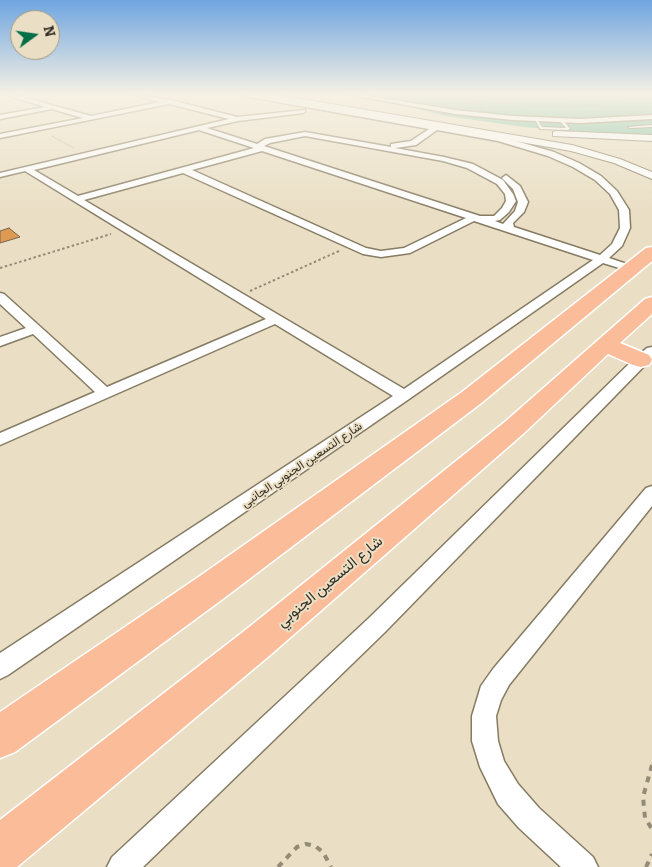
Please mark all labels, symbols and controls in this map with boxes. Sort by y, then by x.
north arrow [10,10,60,60]
text: N [40,24,59,39]
street label: شارع التسعين الجنوبي الجانبى [239,419,365,511]
street label: شارع التسعين الجنوبي [273,532,387,632]

